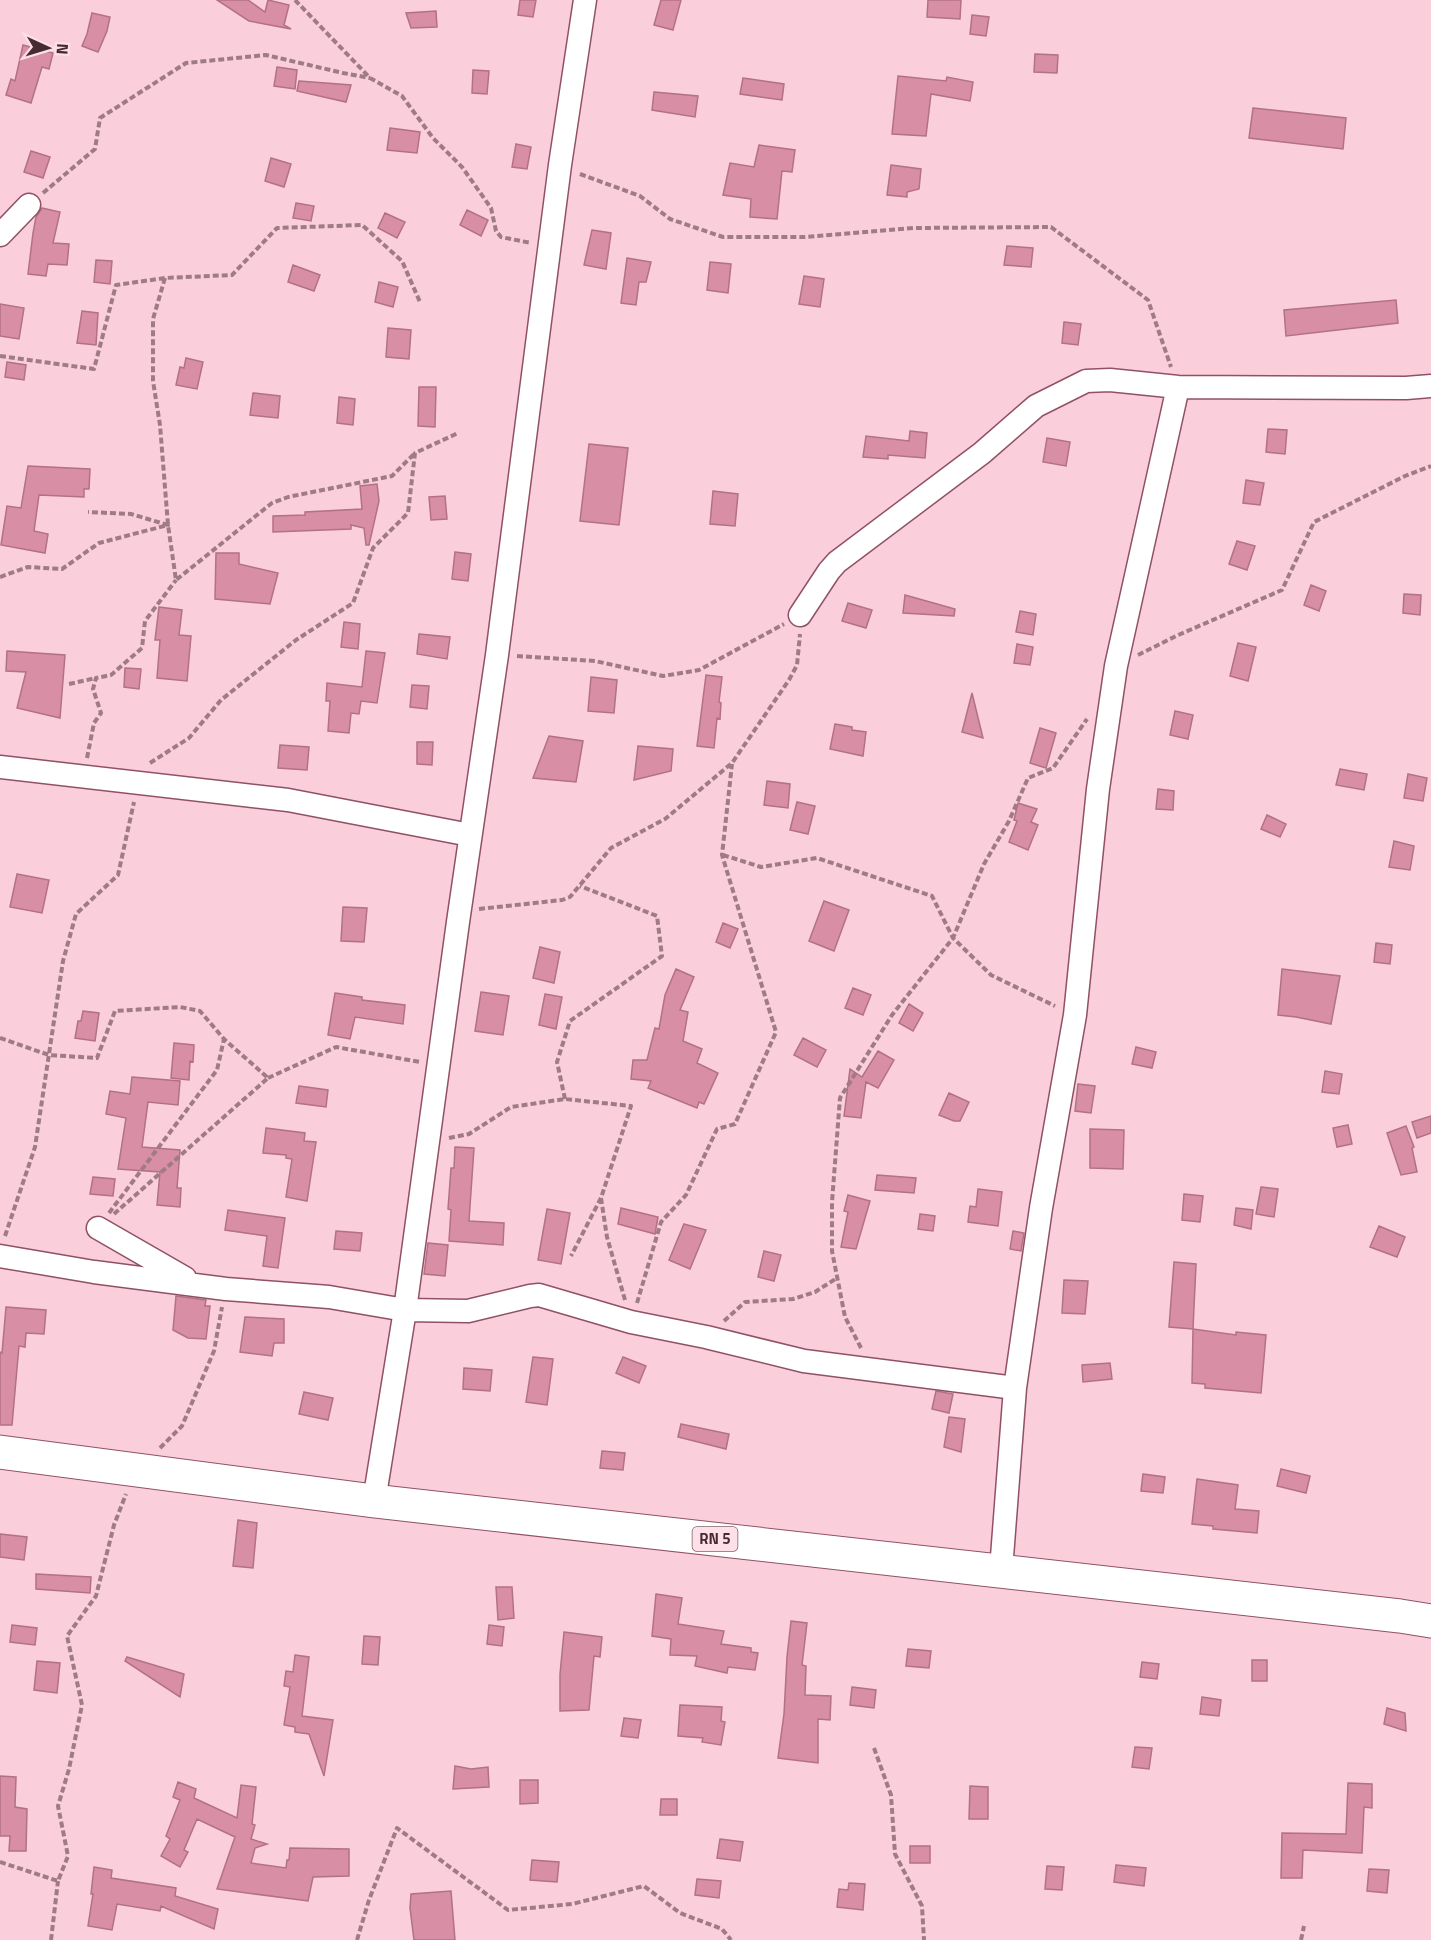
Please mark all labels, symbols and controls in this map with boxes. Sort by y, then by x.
north arrow [18,18,78,78]
text: N [51,43,75,55]
road number: RN 5 [692,1527,738,1551]

